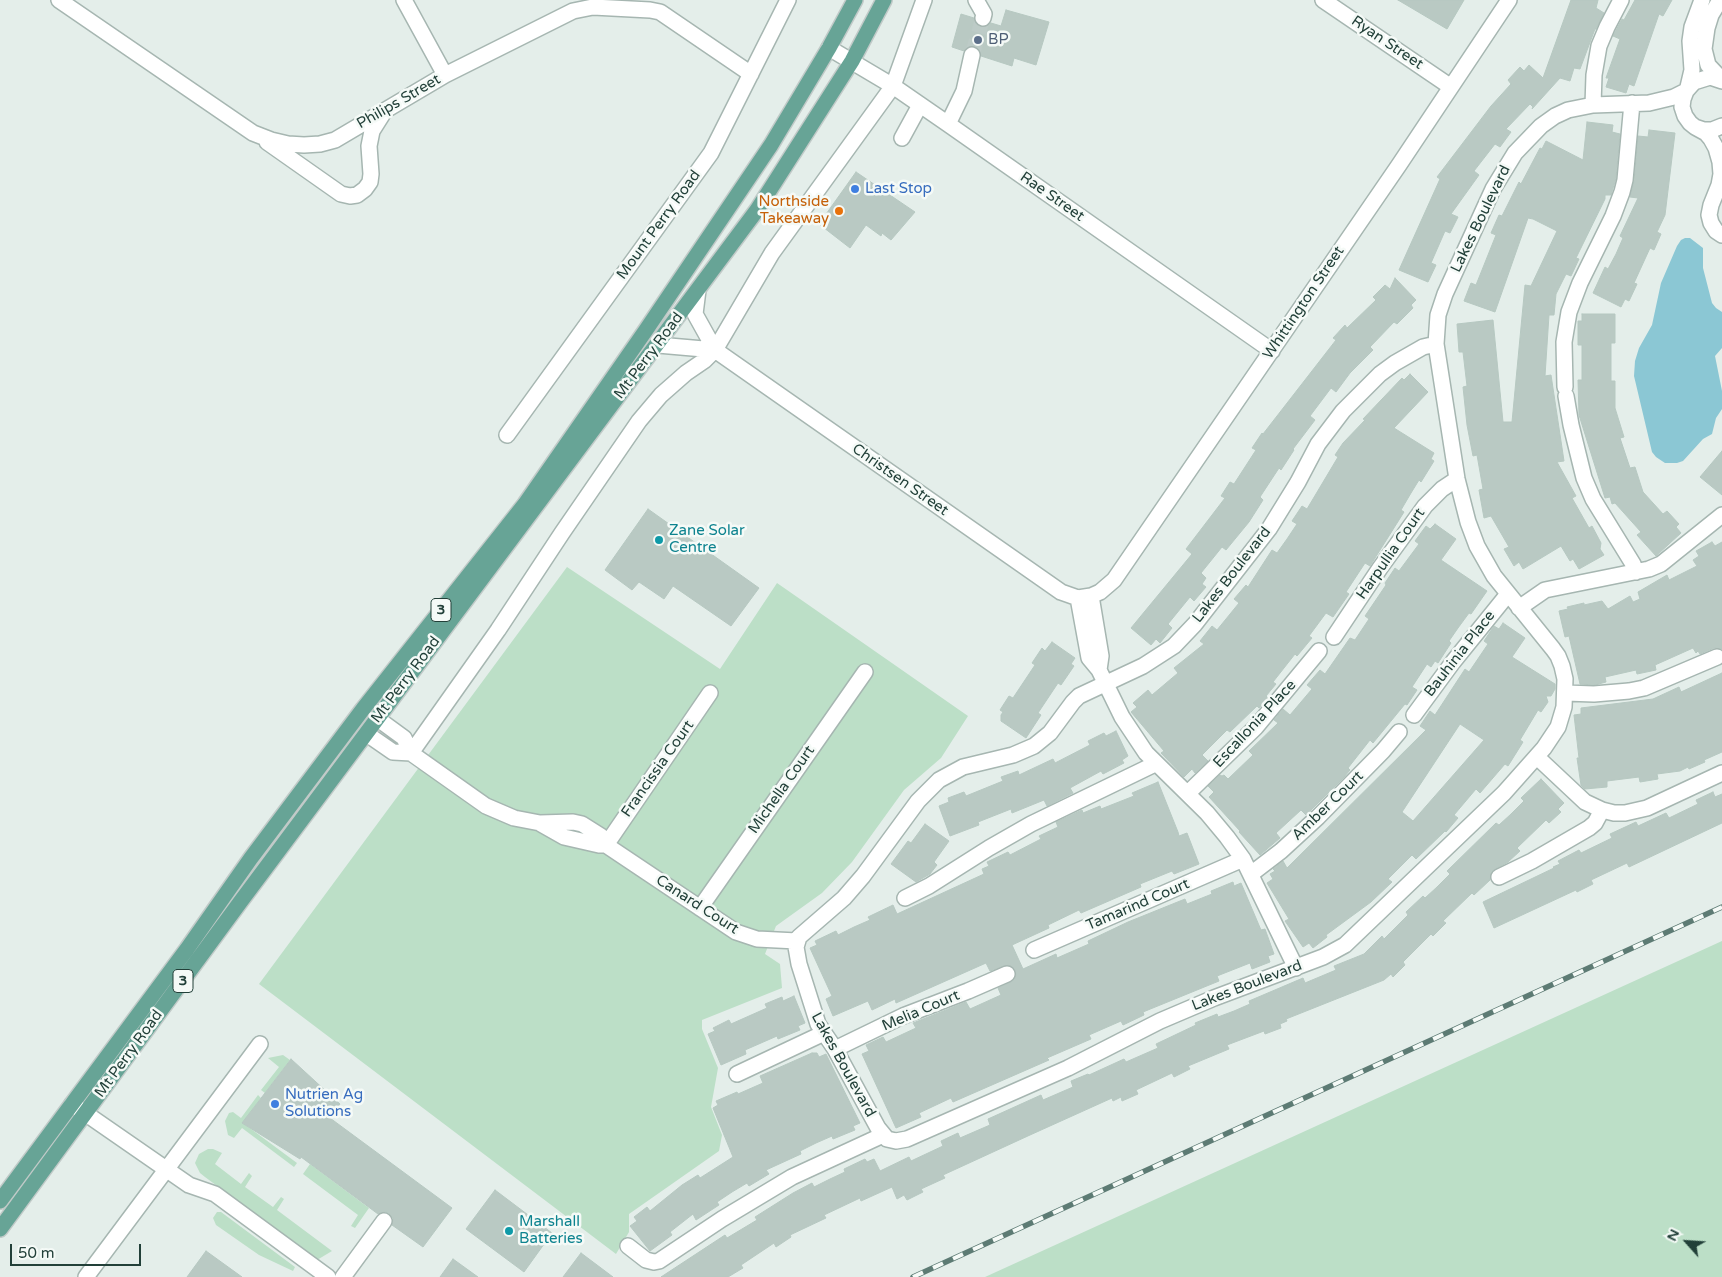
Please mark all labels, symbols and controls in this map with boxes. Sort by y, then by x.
street label: Ryan Street [1348,12,1426,74]
place label: BP [988,31,1008,49]
marker: BP [972,34,984,46]
street label: Philips Street [354,71,444,133]
street label: Lakes Boulevard [1447,163,1515,275]
street label: Mount Perry Road [613,167,705,283]
street label: Rae Street [1016,168,1088,226]
place label: Last Stop [865,180,932,198]
marker: Last Stop [849,183,861,195]
place label: Northside Takeaway [759,193,829,228]
marker: Northside Takeaway [833,205,845,217]
street label: Whittington Street [1259,243,1349,363]
street label: Mt Perry Road [611,309,687,403]
street label: Christsen Street [848,440,952,520]
street label: Harpullia Court [1353,505,1429,603]
place label: Zane Solar Centre [669,522,745,557]
street label: Lakes Boulevard [1189,523,1275,627]
marker: Zane Solar Centre [653,534,665,546]
road number: 3 [431,598,451,622]
street label: Bauhinia Place [1421,607,1499,701]
street label: Mt Perry Road [368,633,444,727]
street label: Escallonia Place [1210,676,1300,772]
street label: Francissia Court [618,717,698,821]
street label: Michella Court [745,742,819,838]
street label: Amber Court [1289,767,1367,845]
street label: Canard Court [652,872,742,938]
street label: Tamarind Court [1084,875,1192,935]
street label: Lakes Boulevard [1189,957,1305,1015]
road number: 3 [173,969,193,992]
street label: Melia Court [880,987,962,1035]
street label: Mt Perry Road [91,1007,167,1101]
street label: Lakes Boulevard [807,1010,879,1120]
place label: Nutrien Ag Solutions [285,1086,363,1121]
marker: Nutrien Ag Solutions [269,1098,281,1110]
place label: Marshall Batteries [519,1213,583,1248]
north arrow [1662,1217,1712,1267]
marker: Marshall Batteries [503,1225,515,1237]
text: N [1663,1226,1683,1244]
scale bar [12,1234,144,1266]
text: 50 m [18,1244,55,1262]

